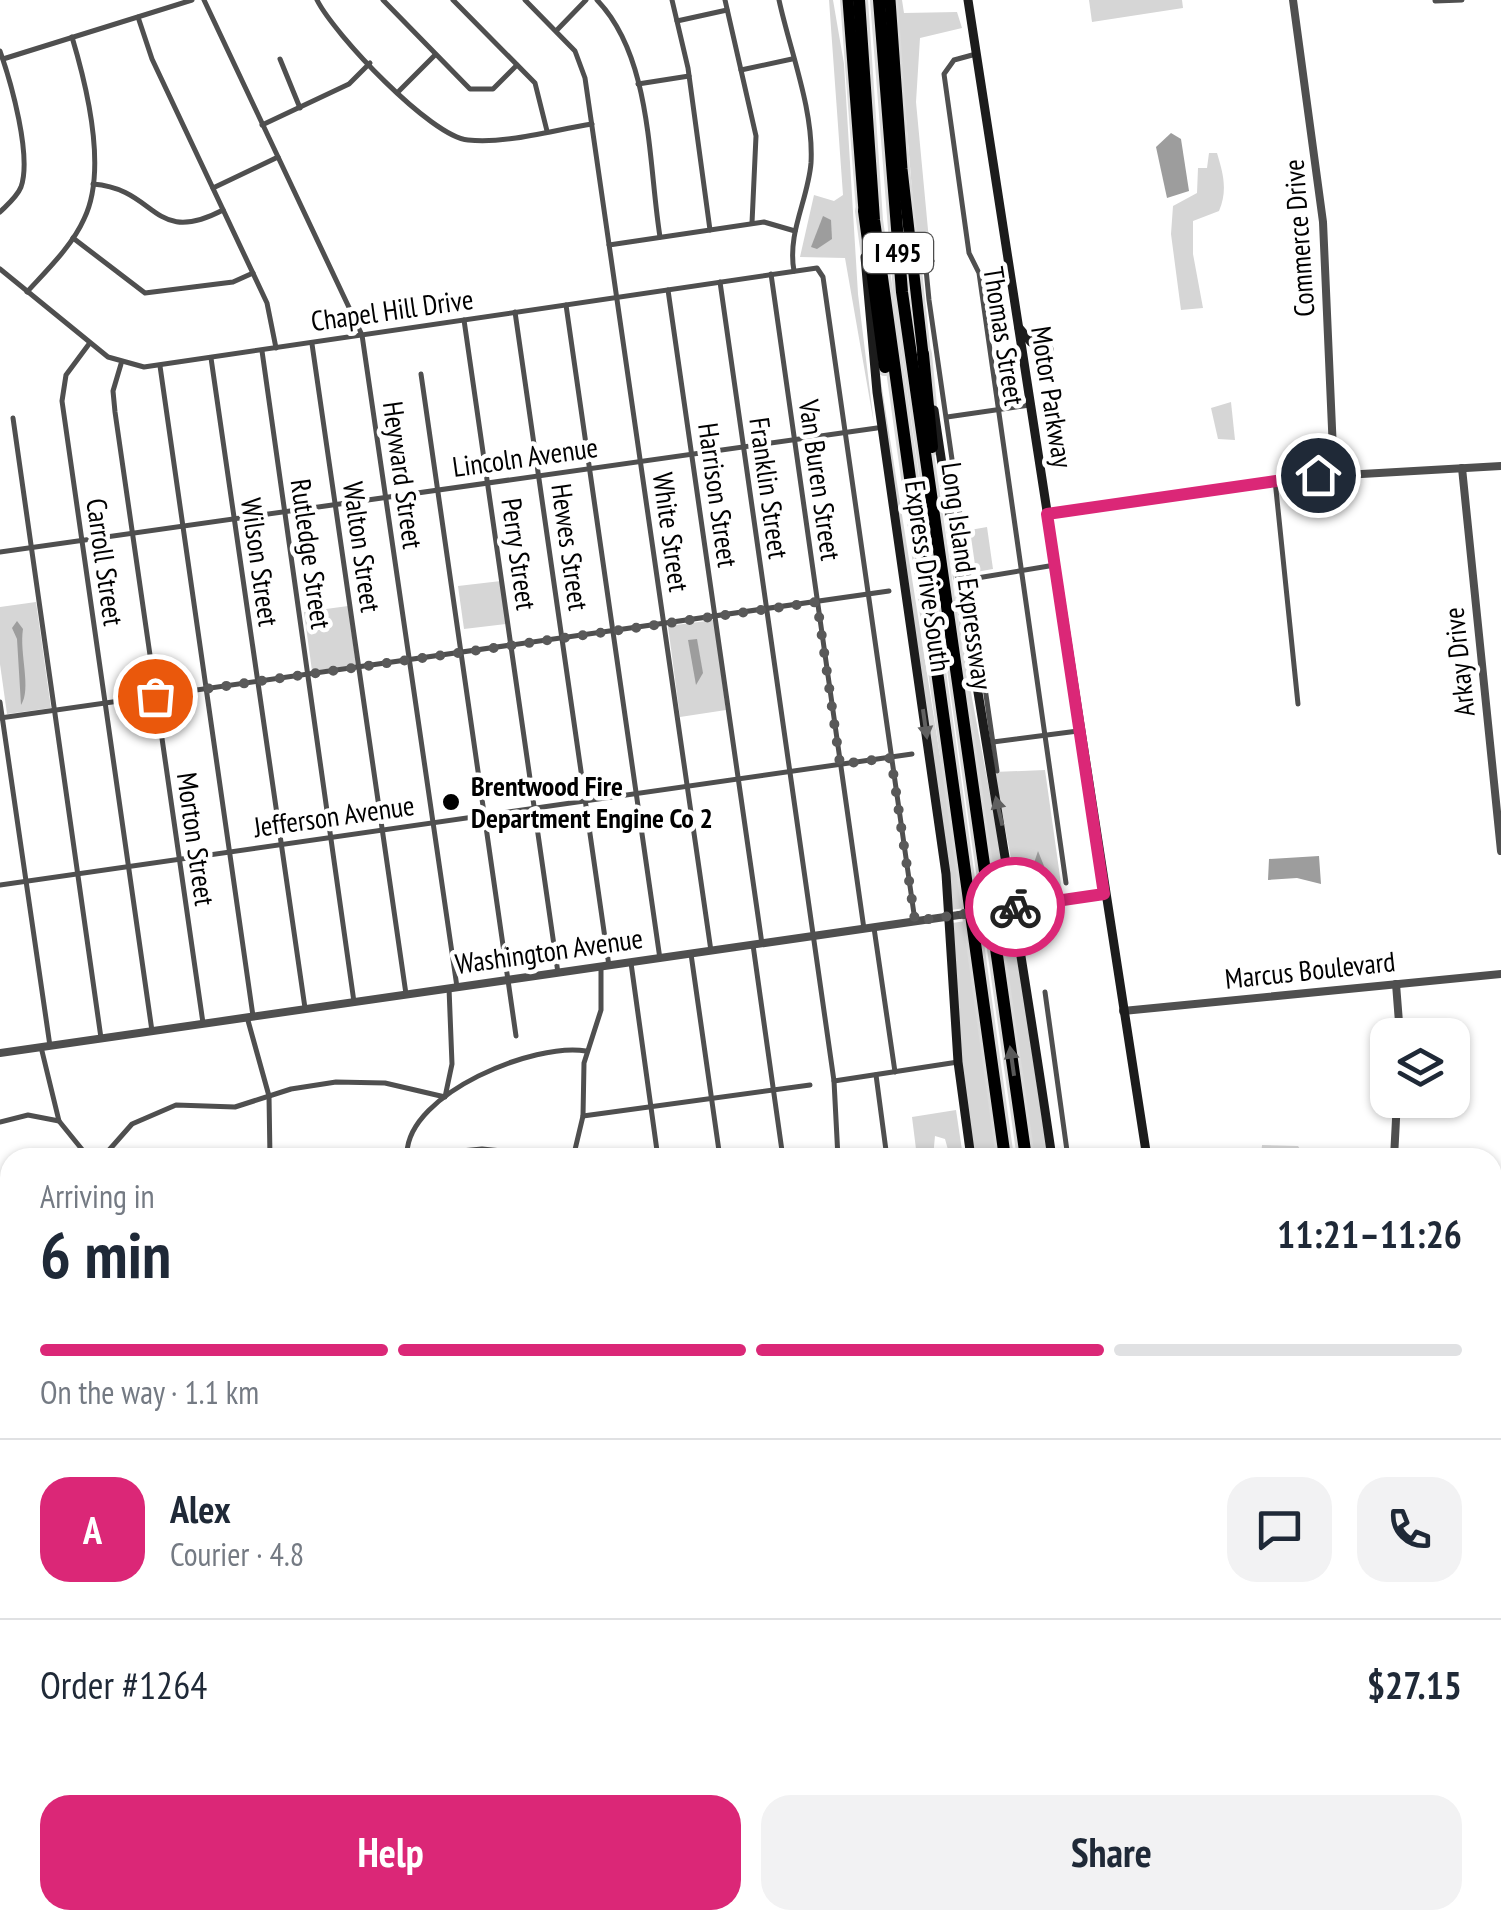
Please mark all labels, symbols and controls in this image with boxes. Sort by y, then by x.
street label: Commerce Drive [1275,158,1322,318]
road number: I 495 [863,233,933,273]
street label: Thomas Street [975,264,1034,408]
street label: Chapel Hill Drive [308,280,475,339]
street label: Motor Parkway [1023,323,1082,471]
street label: Van Buren Street [791,396,850,563]
street label: Heyward Street [375,399,432,551]
street label: Franklin Street [741,415,798,561]
street label: Harrison Street [690,420,747,570]
street label: Lincoln Avenue [450,428,600,485]
pin [1276,433,1361,518]
icon: home [1291,448,1346,503]
street label: Long Island Expressway [933,460,1002,692]
street label: White Street [645,470,698,594]
street label: Rutledge Street [283,477,340,632]
street label: Express Drive South [897,478,960,674]
street label: Walton Street [335,479,390,615]
street label: Hewes Street [543,481,598,613]
street label: Wilson Street [233,495,288,629]
street label: Carroll Street [78,496,133,628]
street label: Perry Street [493,496,546,612]
street label: Arkay Drive [1434,606,1483,718]
pin [113,654,198,739]
icon: bag [128,669,183,724]
one-way arrow [917,709,933,741]
place label: Brentwood Fire Department Engine Co 2 [471,767,713,836]
street label: Morton Street [169,770,224,908]
street label: Jefferson Avenue [250,786,417,845]
marker: Brentwood Fire Department Engine Co 2 [440,791,462,813]
one-way arrow [990,795,1006,826]
courier [965,857,1065,957]
icon: bike [988,880,1043,935]
street label: Washington Avenue [453,919,645,982]
street label: Marcus Boulevard [1223,942,1397,997]
map controls [1370,1018,1470,1118]
button: layers [1370,1018,1470,1118]
one-way arrow [1003,1045,1019,1076]
text: Arriving in [40,1175,155,1217]
text: 11:21–11:26 [1277,1209,1462,1258]
text: 6 min [40,1212,171,1296]
text: On the way · 1.1 km [40,1371,259,1413]
button: chat [1227,1477,1332,1582]
button: phone [1357,1477,1462,1582]
text: Alex [170,1484,231,1533]
text: A [83,1505,102,1554]
text: Courier · 4.8 [170,1533,304,1575]
text: Order #1264 [40,1660,207,1709]
text: $27.15 [1367,1660,1462,1709]
button: Help [40,1795,741,1910]
button: Share [761,1795,1462,1910]

